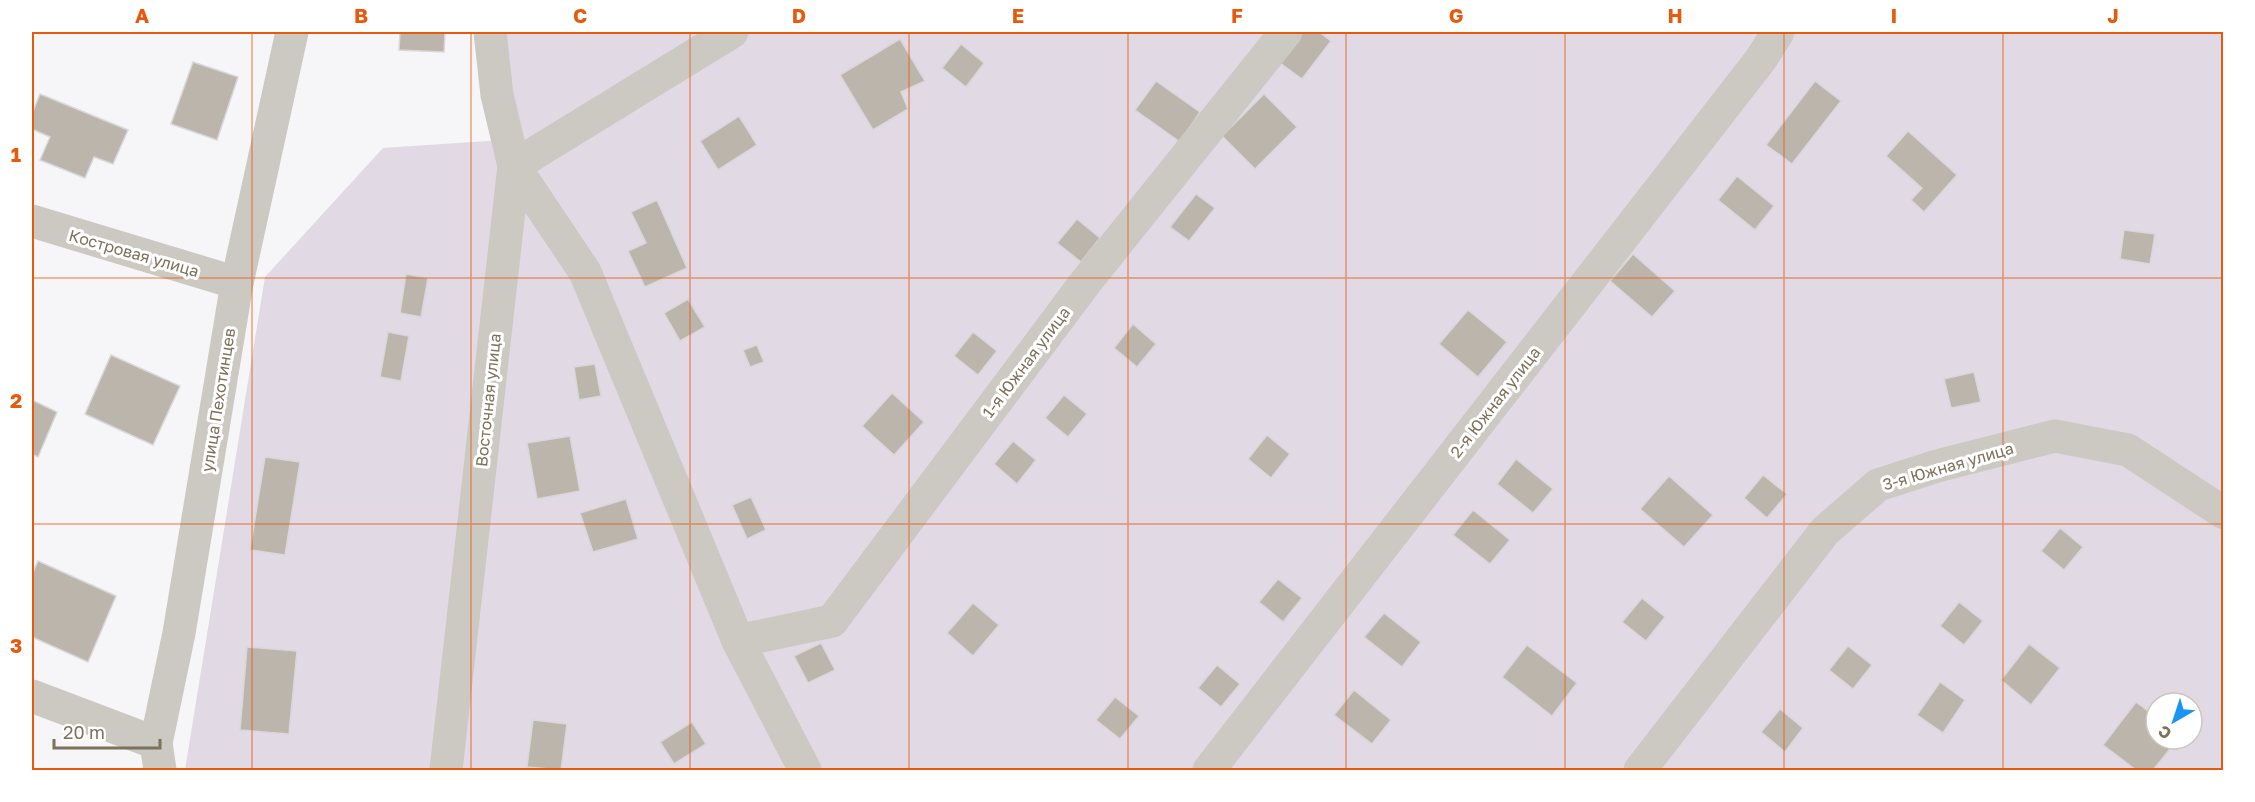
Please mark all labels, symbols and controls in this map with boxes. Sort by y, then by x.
text: A [135,3,149,27]
text: B [354,3,368,27]
text: C [573,3,587,27]
text: D [792,3,806,27]
text: E [1012,3,1024,27]
text: F [1231,3,1243,27]
text: G [1449,3,1463,27]
text: H [1667,3,1683,27]
text: I [1891,3,1897,27]
text: J [2107,3,2119,27]
text: 1 [11,142,21,166]
street label: Костровая улица [67,225,201,281]
street label: 1-я Южная улица [978,303,1074,421]
street label: улица Пехотинцев [197,327,239,473]
street label: Восточная улица [471,332,505,468]
street label: 2-я Южная улица [1446,343,1544,461]
text: 2 [10,388,22,412]
street label: 3-я Южная улица [1880,438,2016,494]
text: 3 [10,633,22,657]
north arrow [2144,691,2204,751]
scale bar [54,712,160,750]
text: 20 m [63,721,105,743]
text: С [2154,721,2175,744]

